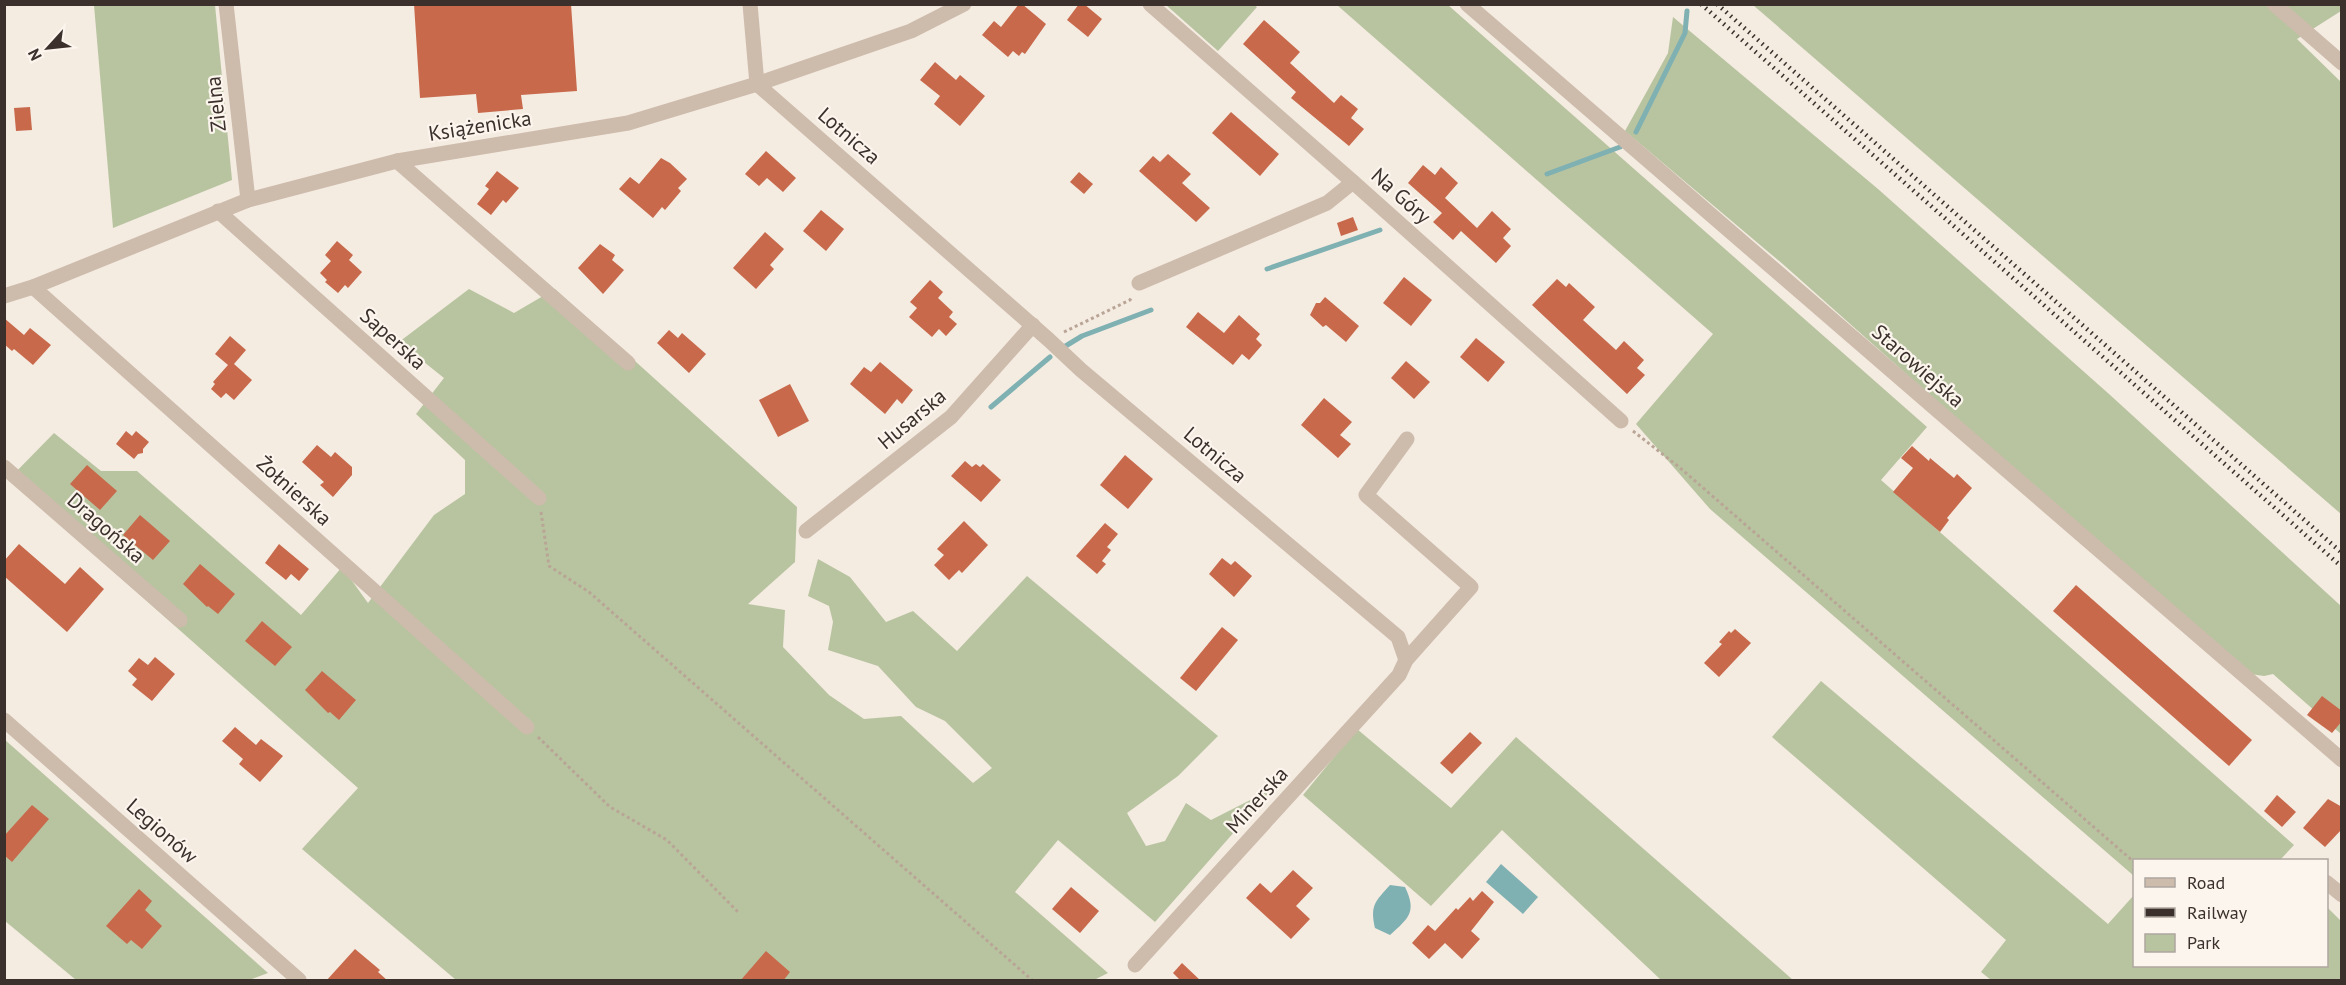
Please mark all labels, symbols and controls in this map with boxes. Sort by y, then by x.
north arrow [18,18,78,78]
text: N [23,46,46,64]
street label: Zielna [199,75,232,133]
street label: Lotnicza [813,101,886,170]
street label: Książenicka [427,104,533,147]
street label: Na Góry [1366,162,1437,230]
street label: Saperska [355,302,432,375]
street label: Starowiejska [1867,318,1970,413]
street label: Husarska [872,382,951,455]
street label: Lotnicza [1178,420,1252,489]
street label: Żołnierska [251,450,338,531]
street label: Dragońska [62,486,151,569]
street label: Minerska [1220,761,1294,839]
street label: Legionów [121,792,204,869]
legend [2133,859,2328,967]
text: Road [2187,871,2225,894]
text: Railway [2187,901,2248,924]
text: Park [2187,931,2220,954]

